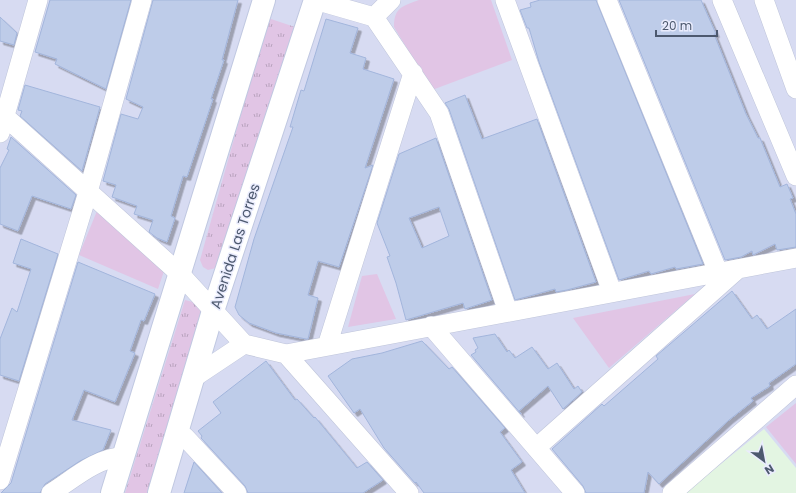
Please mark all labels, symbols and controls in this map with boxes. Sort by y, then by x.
scale bar [656,12,717,38]
text: 20 m [662,17,692,34]
street label: Avenida Las Torres [205,181,265,311]
north arrow [744,441,784,481]
text: N [762,461,777,478]

